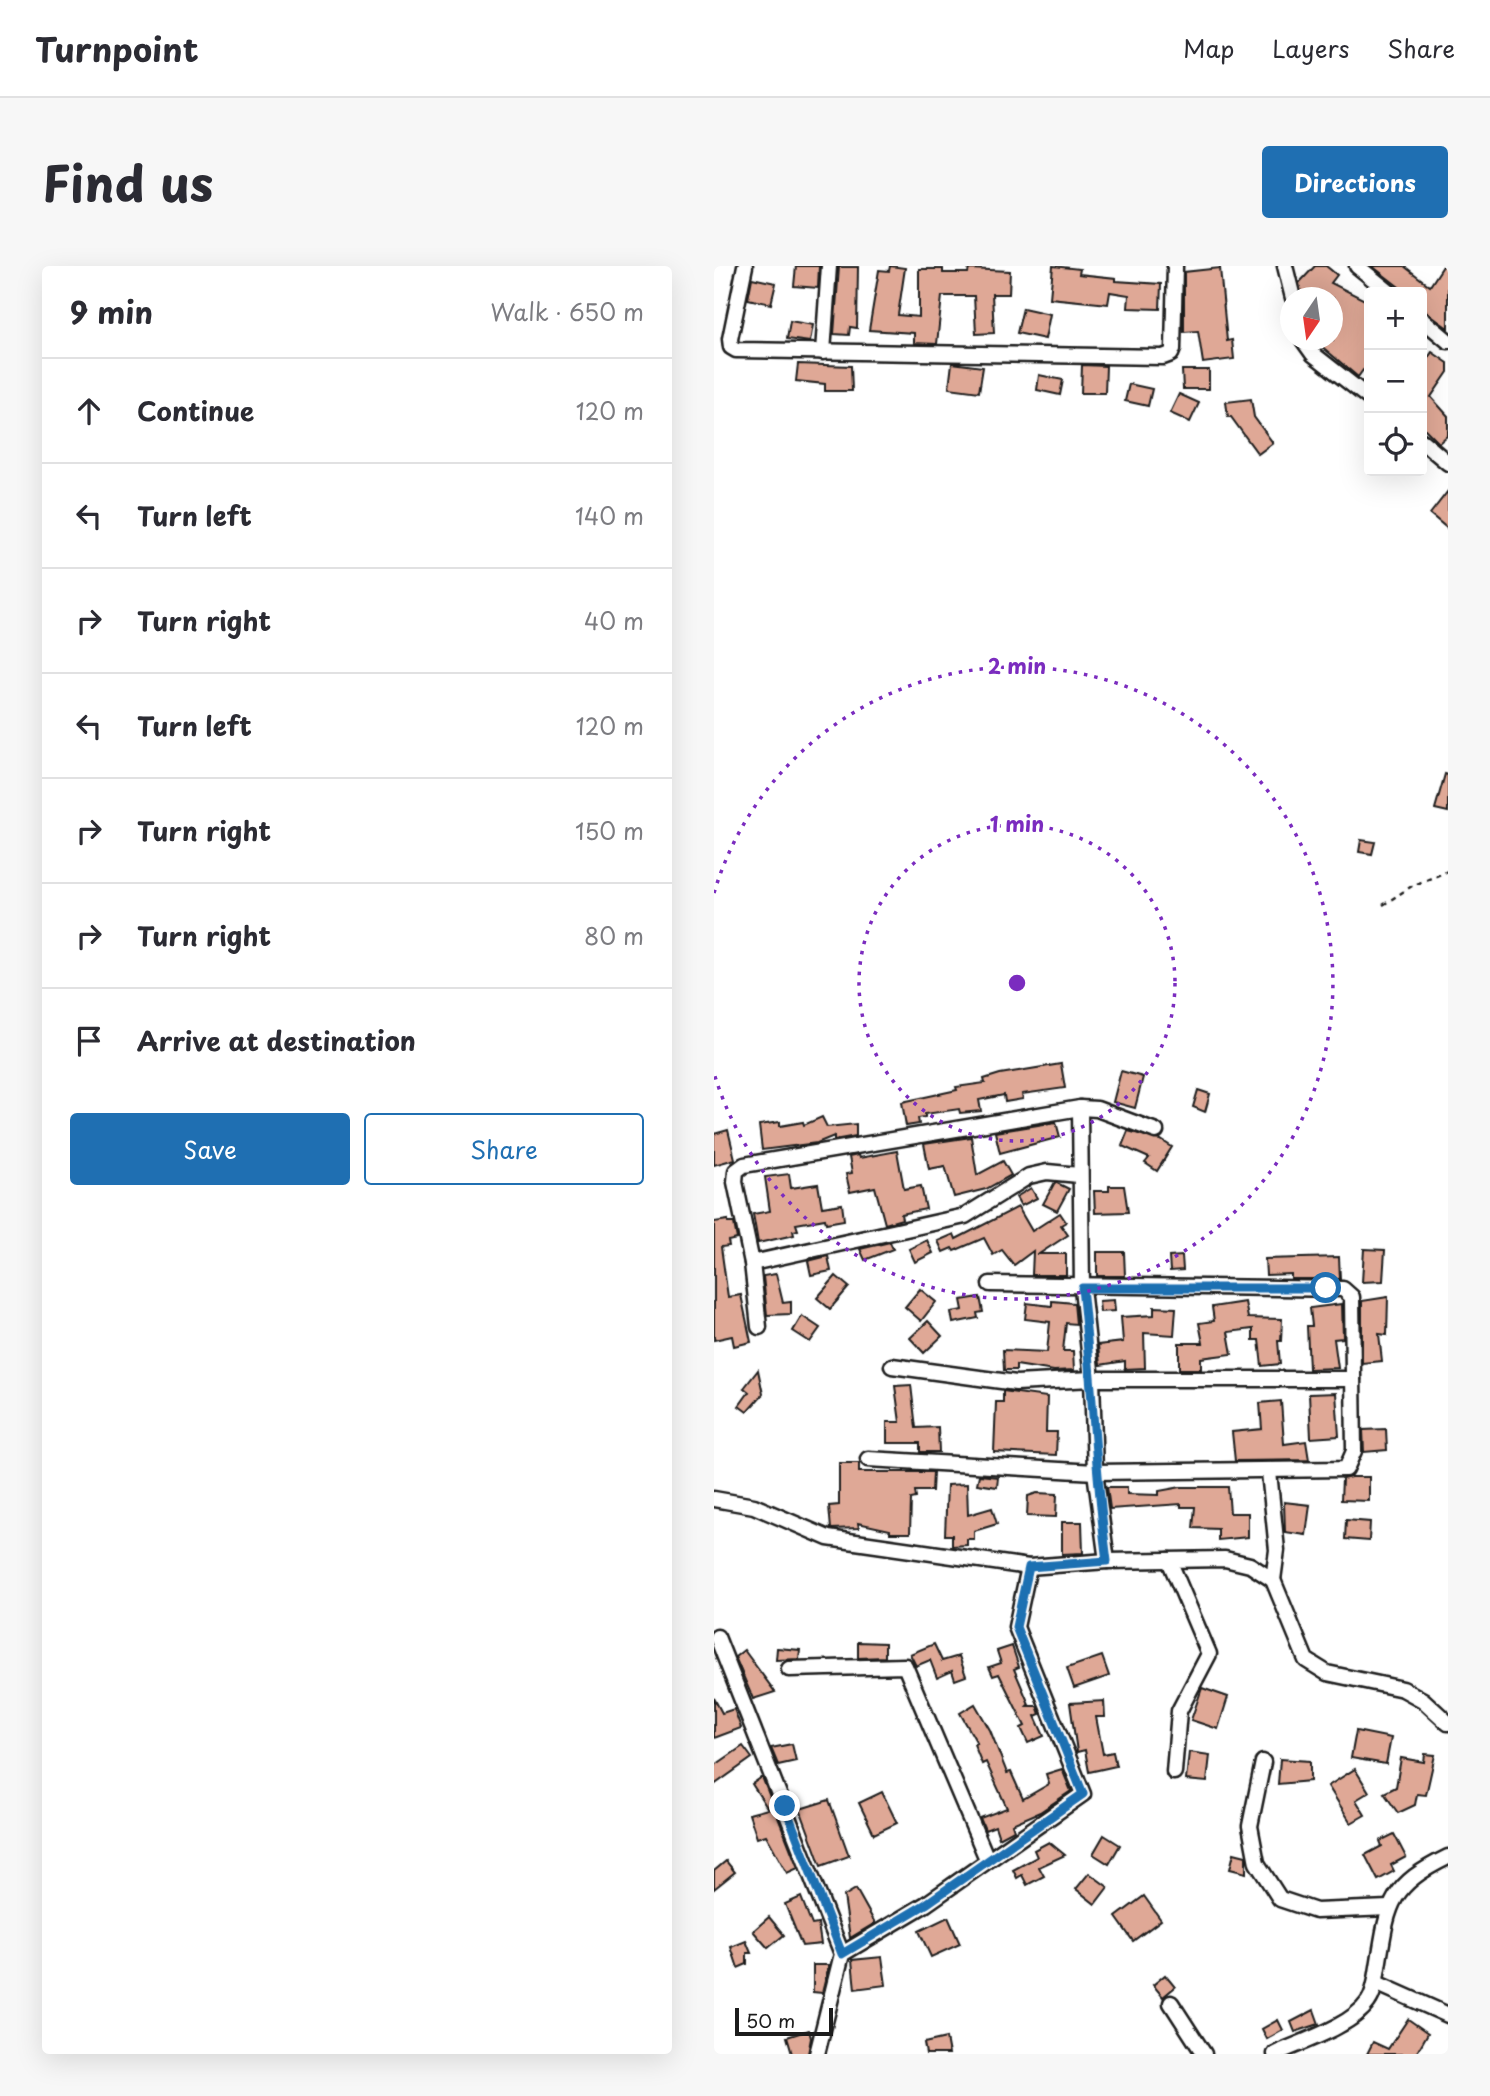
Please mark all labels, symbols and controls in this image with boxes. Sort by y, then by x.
text: Turnpoint [35,23,199,73]
text: Map [1183,30,1234,66]
text: Layers [1272,30,1349,66]
text: Share [1387,30,1455,66]
text: Find us [42,145,213,219]
button: Directions [1262,146,1448,218]
north arrow [1280,287,1343,350]
map controls [1364,287,1427,476]
button: + [1364,287,1427,350]
text: 9 min [70,289,153,334]
text: Walk · 650 m [490,294,644,329]
button: − [1364,350,1427,413]
text: Continue [137,391,254,430]
icon: ahead [70,392,108,430]
text: 120 m [576,393,644,428]
button: locate [1364,413,1427,476]
text: Turn left [137,496,252,535]
icon: left [70,497,108,535]
text: 140 m [575,498,644,533]
text: Turn right [137,601,271,640]
icon: right [70,602,108,640]
text: 40 m [584,603,644,638]
text: 2 min [988,649,1046,681]
text: Turn left [137,706,252,745]
icon: left [70,707,108,745]
text: 120 m [576,708,644,743]
text: 1 min [990,807,1044,839]
text: Turn right [137,811,271,850]
icon: right [70,812,108,850]
text: 150 m [575,813,644,848]
text: Turn right [137,916,271,955]
icon: right [70,917,108,955]
text: 80 m [584,918,644,953]
centre of rings [1005,971,1029,995]
text: Arrive at destination [137,1021,416,1060]
icon: arrive [70,1022,108,1060]
button: Save [70,1113,350,1185]
button: Share [364,1113,644,1185]
route start [1310,1272,1341,1303]
route end [769,1790,800,1821]
scale bar [735,2005,833,2037]
text: 50 m [746,2006,795,2034]

